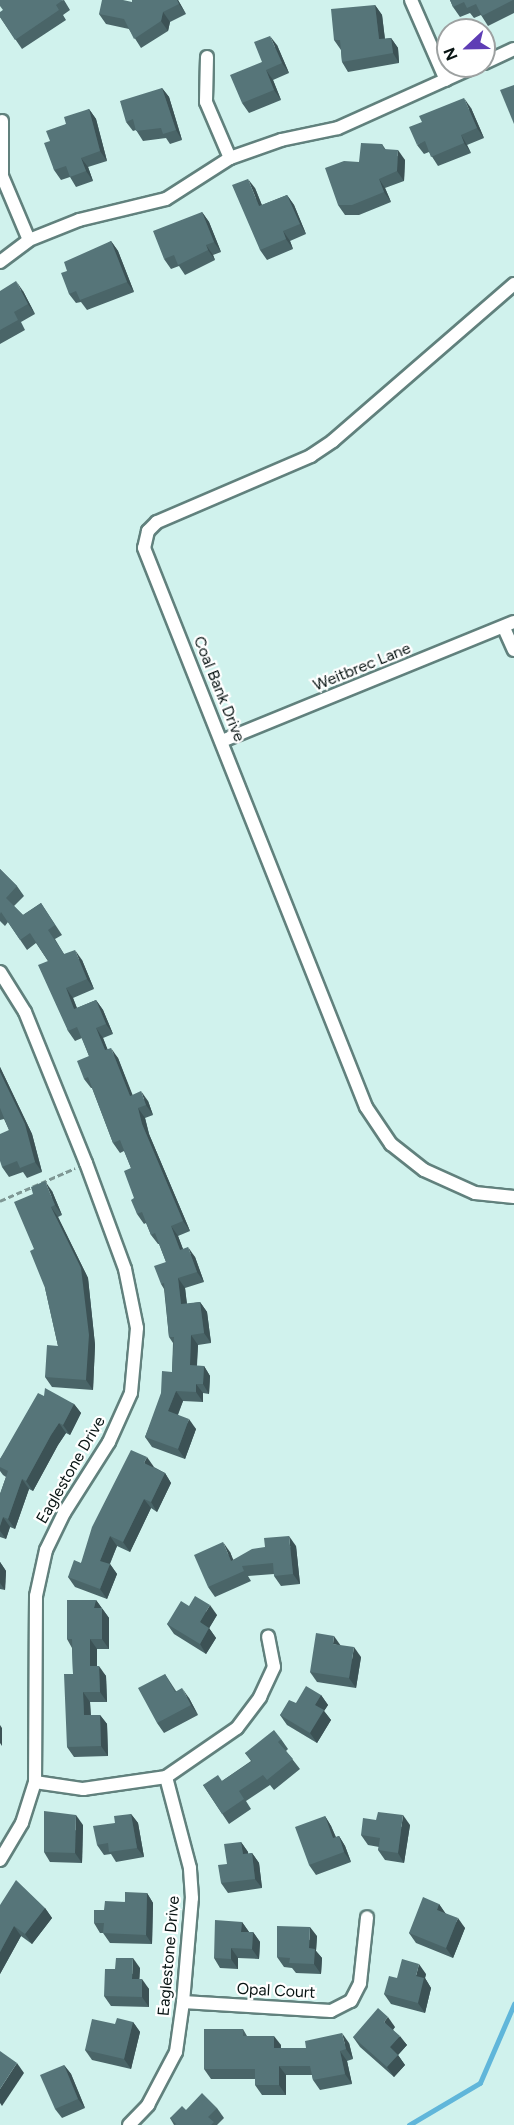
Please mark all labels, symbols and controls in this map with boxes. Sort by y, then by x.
north arrow [436,18,496,78]
text: N [440,45,462,63]
street label: Coal Bank Drive [189,633,249,745]
street label: Weitbrec Lane [310,639,414,695]
street label: Eaglestone Drive [33,1413,109,1527]
street label: Eaglestone Drive [154,1895,184,2017]
street label: Opal Court [236,1979,316,2003]

